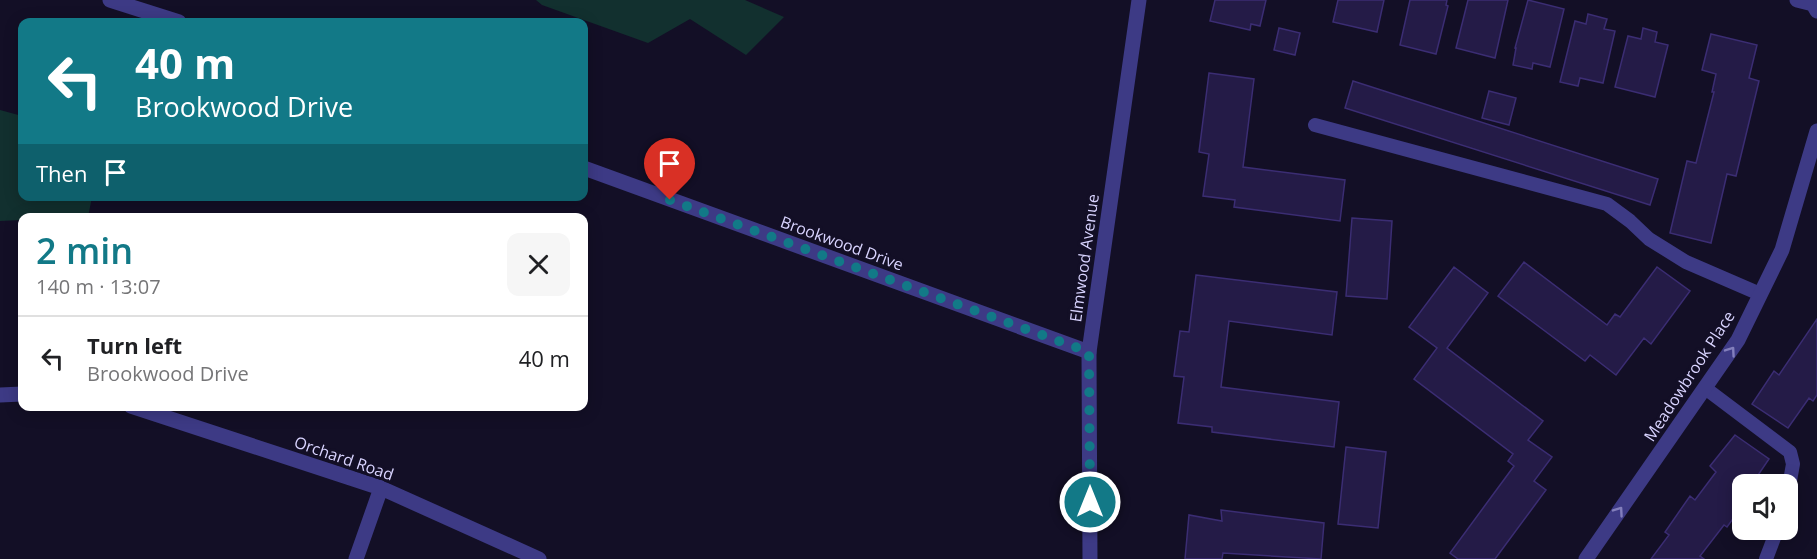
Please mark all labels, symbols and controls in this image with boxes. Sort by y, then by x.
text: 40 m [135,34,235,91]
icon: left [36,42,114,120]
text: Brookwood Drive [135,88,353,125]
pin [644,138,695,200]
icon: arrive [653,147,686,180]
icon: arrive [99,156,132,189]
text: Then [36,158,87,188]
street label: Elmwood Avenue [1064,193,1104,323]
street label: Brookwood Drive [777,211,907,275]
text: 2 min [36,226,133,275]
button: close [507,233,570,296]
text: 140 m · 13:07 [36,273,161,300]
street label: Meadowbrook Place [1639,306,1739,445]
text: Turn left [87,330,182,360]
icon: left [36,342,69,375]
text: 40 m [519,343,570,373]
one-way arrow [1724,346,1735,357]
text: Brookwood Drive [87,360,249,387]
street label: Orchard Road [291,431,397,485]
position arrow [1058,470,1122,534]
map controls [1732,474,1798,540]
button: sound [1732,474,1798,540]
one-way arrow [1612,507,1623,518]

